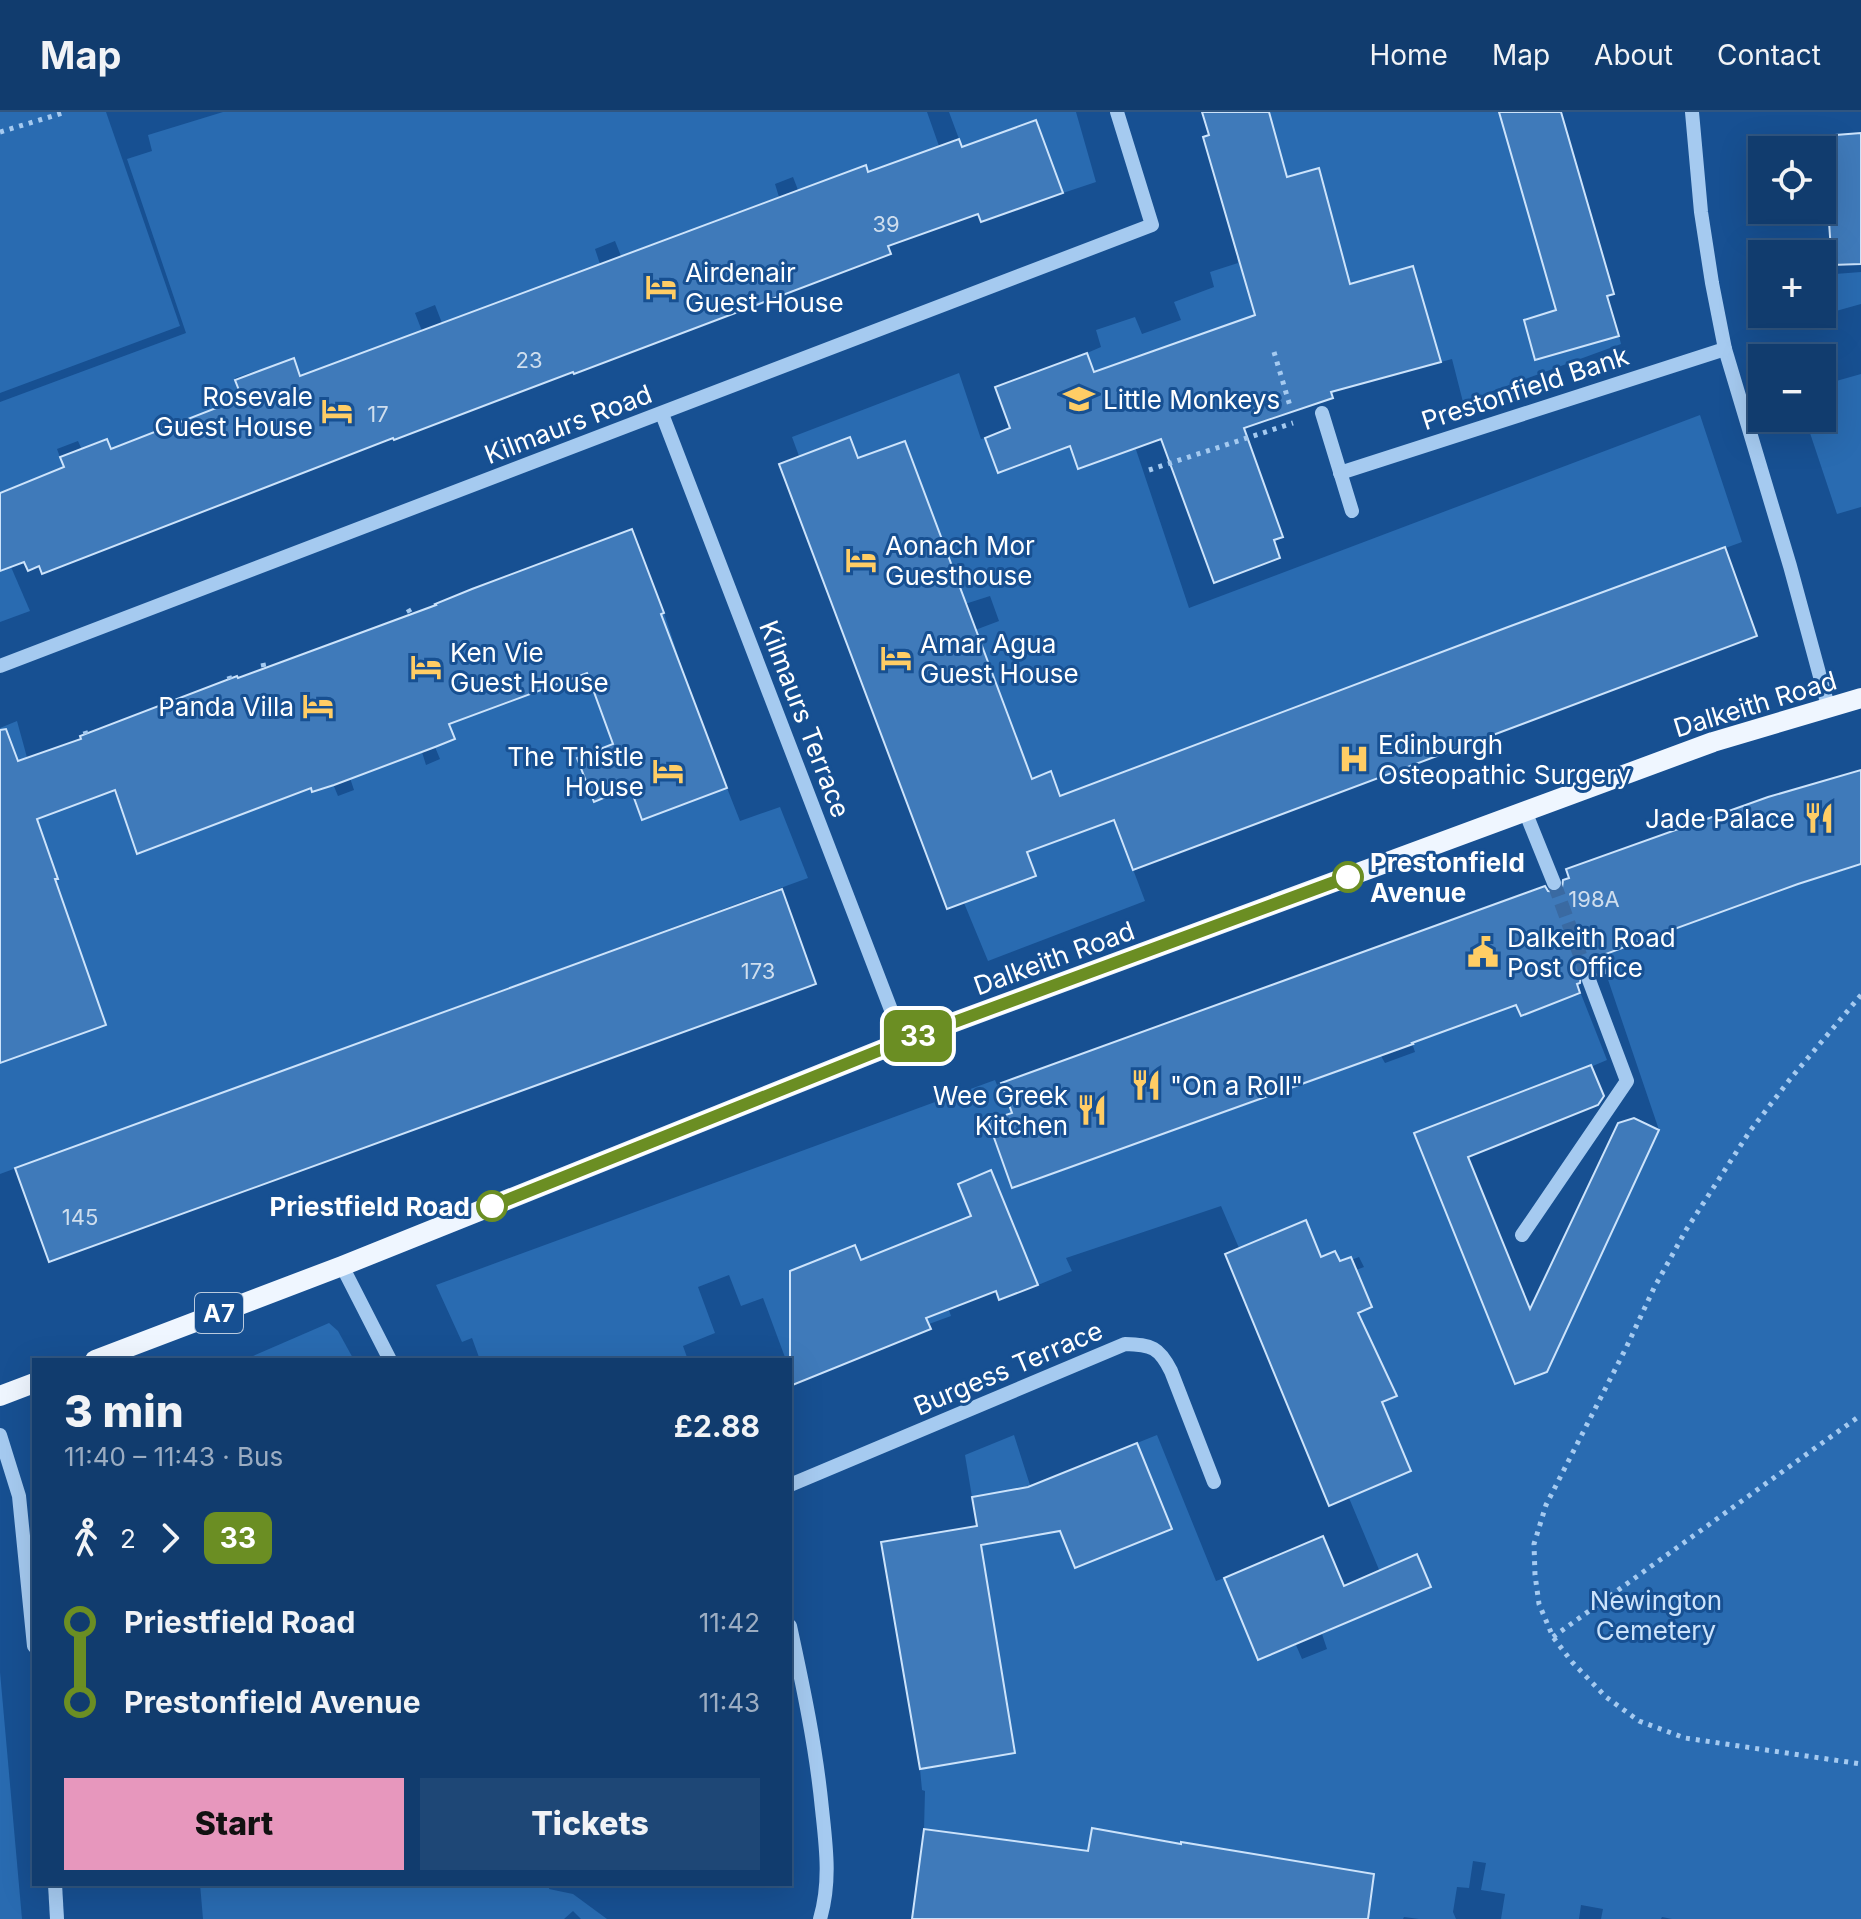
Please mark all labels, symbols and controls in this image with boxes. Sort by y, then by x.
text: Map [40,32,121,78]
text: Home [1369,38,1448,72]
text: Map [1492,38,1550,72]
text: About [1594,38,1673,72]
text: Contact [1717,38,1821,72]
map controls [1748,136,1836,432]
button: locate [1748,136,1836,224]
house number: 39 [872,211,900,237]
button: + [1748,240,1836,328]
place label: Airdenair Guest House [685,257,844,318]
hotel icon: Airdenair Guest House [644,270,678,304]
street label: Prestonfield Bank [1418,340,1632,436]
button: − [1748,344,1836,432]
house number: 23 [515,347,543,373]
street label: Kilmaurs Road [480,378,656,470]
place label: Rosevale Guest House [154,381,313,442]
school or university icon: Little Monkeys [1062,382,1096,416]
place label: Little Monkeys [1103,384,1280,415]
hotel icon: Rosevale Guest House [320,394,354,428]
house number: 17 [367,401,389,427]
place label: Aonach Mor Guesthouse [885,530,1035,591]
hotel icon: Aonach Mor Guesthouse [844,543,878,577]
street label: Kilmaurs Terrace [753,616,857,822]
place label: Amar Agua Guest House [920,628,1079,689]
place label: Ken Vie Guest House [450,637,609,698]
hotel icon: Amar Agua Guest House [879,641,913,675]
hotel icon: Ken Vie Guest House [409,650,443,684]
street label: Dalkeith Road [1670,665,1840,743]
hotel icon: Panda Villa [301,689,335,723]
place label: Panda Villa [158,691,294,722]
place label: Edinburgh Osteopathic Surgery [1378,729,1631,790]
place label: The Thistle House [507,741,644,802]
hospital icon: Edinburgh Osteopathic Surgery [1337,742,1371,776]
hotel icon: The Thistle House [651,754,685,788]
restaurant icon: Jade Palace [1802,801,1836,835]
place label: Jade Palace [1645,803,1795,834]
place label: Prestonfield Avenue [1370,847,1525,908]
marker: Prestonfield Avenue [1333,862,1363,892]
house number: 198A [1568,886,1620,912]
street label: Dalkeith Road [969,915,1139,1001]
place label: Dalkeith Road Post Office [1507,922,1676,983]
public building icon: Dalkeith Road Post Office [1466,935,1500,969]
house number: 173 [741,958,775,984]
line badge: 33 [882,1010,954,1062]
text: 33 [900,1019,936,1053]
restaurant icon: "On a Roll" [1129,1068,1163,1102]
place label: "On a Roll" [1170,1070,1303,1101]
place label: Wee Greek Kitchen [933,1080,1068,1141]
restaurant icon: Wee Greek Kitchen [1075,1093,1109,1127]
place label: Priestfield Road [269,1191,470,1222]
marker: Priestfield Road [477,1191,507,1221]
house number: 145 [62,1204,98,1230]
road number: A7 [195,1293,243,1333]
street label: Burgess Terrace [909,1314,1107,1422]
text: 3 min [64,1384,184,1438]
text: £2.88 [674,1408,760,1444]
text: 11:40 – 11:43 · Bus [64,1441,283,1472]
icon: walk [64,1516,108,1560]
icon: forward [148,1516,192,1560]
text: 33 [220,1521,256,1555]
text: 2 [120,1523,136,1554]
park label: Newington Cemetery [1590,1585,1722,1646]
text: Priestfield Road [124,1604,355,1640]
text: 11:42 [699,1607,760,1638]
text: Prestonfield Avenue [124,1684,421,1720]
text: 11:43 [699,1687,760,1718]
button: Start [64,1778,404,1870]
button: Tickets [420,1778,760,1870]

